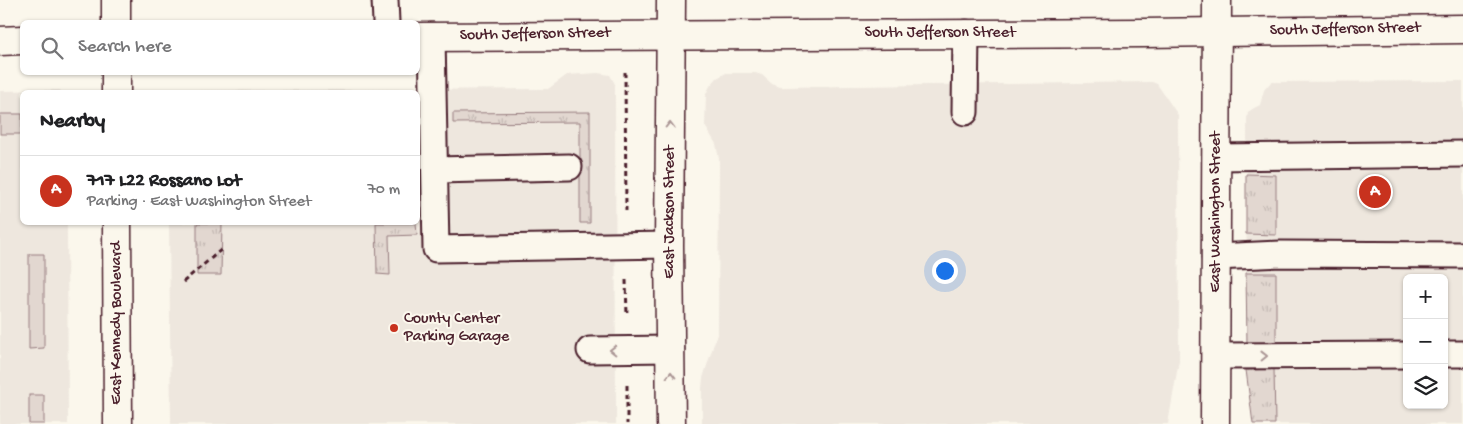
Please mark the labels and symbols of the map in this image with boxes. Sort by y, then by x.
street label: South Jefferson Street [1269,19,1422,41]
street label: South Jefferson Street [459,24,612,46]
street label: South Jefferson Street [865,24,1017,43]
one-way arrow [665,121,675,129]
street label: East Washington Street [1207,130,1226,293]
street label: East Jackson Street [661,144,680,279]
pin: A [1359,173,1391,211]
street label: East Kennedy Boulevard [108,240,127,405]
your location [932,258,958,284]
place label: County Center Parking Garage [403,310,510,347]
marker: County Center Parking Garage [388,322,400,334]
one-way arrow [609,345,617,355]
one-way arrow [1260,351,1268,361]
one-way arrow [666,371,676,379]

